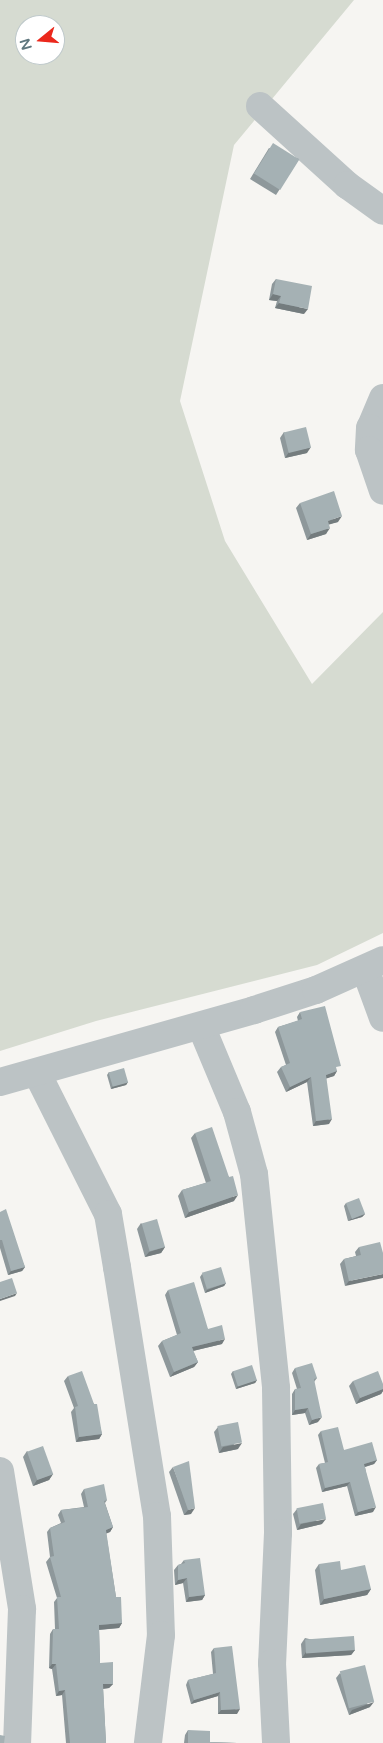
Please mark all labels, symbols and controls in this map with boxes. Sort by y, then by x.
north arrow [15,15,65,65]
text: N [16,36,36,52]

